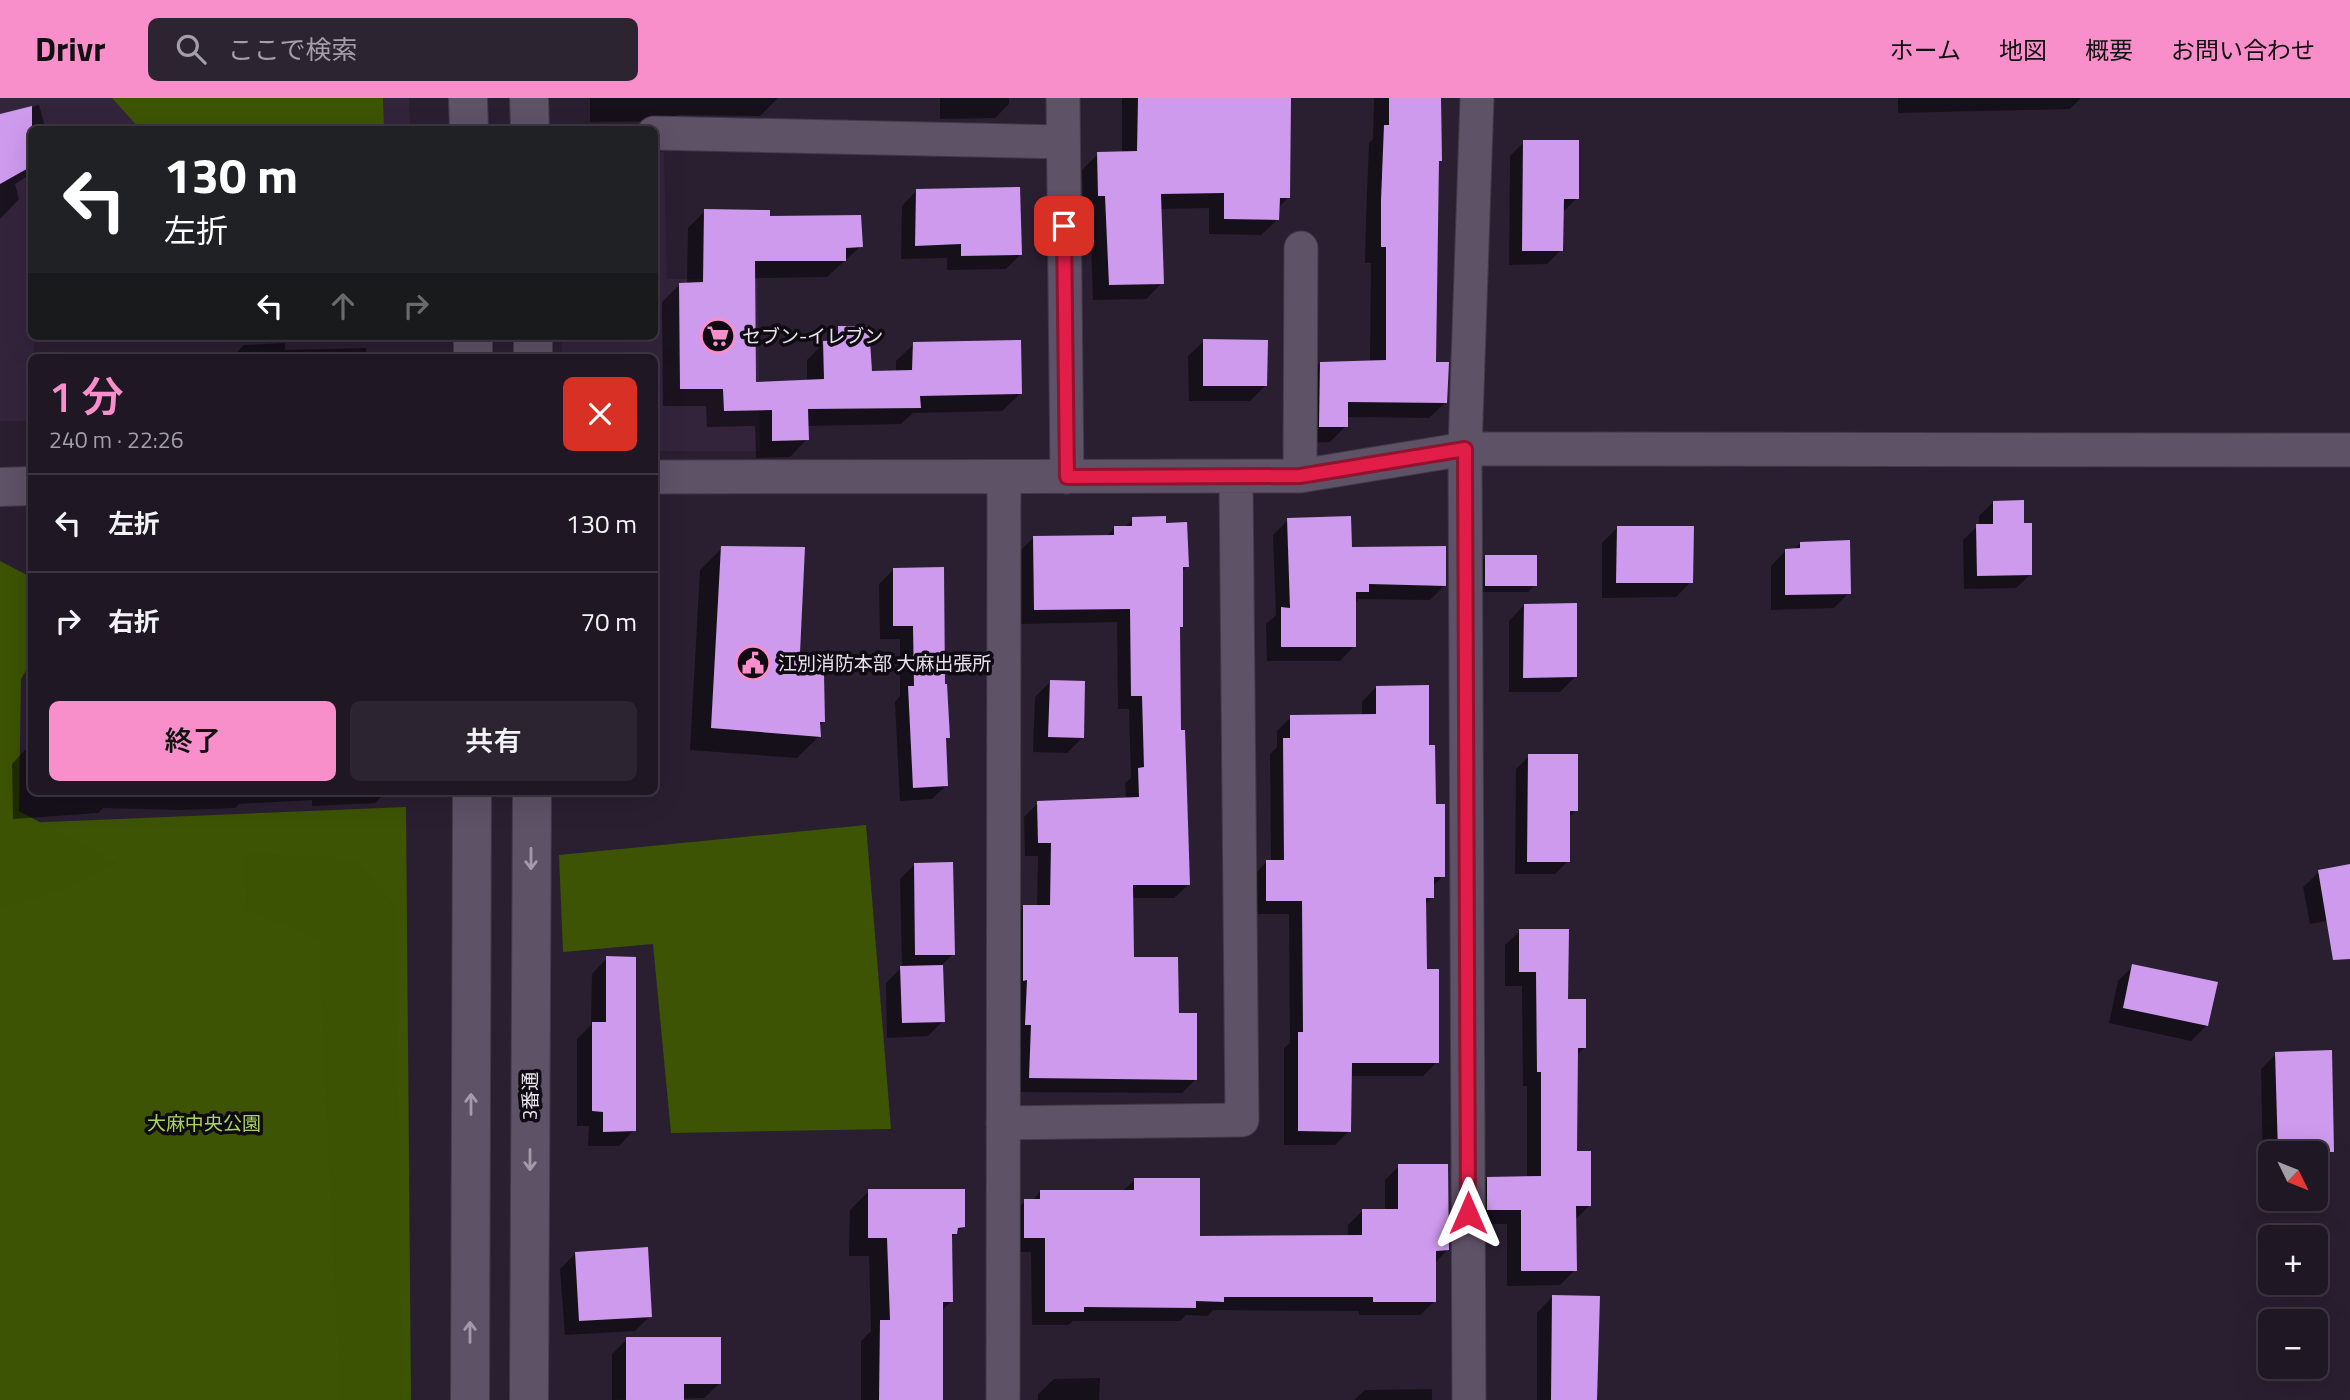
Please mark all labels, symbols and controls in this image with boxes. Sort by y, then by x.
search box [148,18,638,81]
text: Drivr [35,24,106,74]
icon: search [172,30,210,68]
text: ここで検索 [228,30,358,69]
text: ホーム [1890,32,1961,68]
text: 地図 [1999,32,2047,68]
text: 概要 [2085,32,2133,68]
text: お問い合わせ [2171,32,2315,68]
text: 130 m [164,137,298,212]
icon: left [49,154,140,245]
pin [1034,196,1094,256]
text: 左折 [164,206,228,254]
icon: arrive [1045,207,1083,245]
icon: left [251,287,289,325]
icon: ahead [324,287,362,325]
icon: right [397,287,435,325]
supermarket icon: セブン-イレブン [699,317,737,355]
place label: セブン-イレブン [742,321,883,350]
text: 1 分 [49,364,124,428]
button: close [563,377,637,451]
text: 240 m · 22:26 [49,422,184,457]
icon: left [49,504,87,542]
text: 左折 [108,504,160,543]
text: 130 m [566,504,637,543]
icon: right [49,602,87,640]
text: 右折 [108,602,160,641]
text: 70 m [580,602,637,641]
public building icon: 江別消防本部 大麻出張所 [734,644,772,682]
place label: 江別消防本部 大麻出張所 [778,648,991,677]
button: 終了 [49,701,336,781]
button: 共有 [350,701,637,781]
one-way arrow [524,847,538,870]
street label: 3番通 [515,1072,544,1120]
one-way arrow [464,1093,478,1116]
park label: 大麻中央公園 [147,1108,261,1137]
north arrow [2258,1141,2328,1211]
map controls [2258,1141,2328,1379]
one-way arrow [523,1148,537,1171]
position arrow [1431,1176,1505,1250]
button: + [2258,1225,2328,1295]
button: − [2258,1309,2328,1379]
one-way arrow [463,1321,477,1344]

